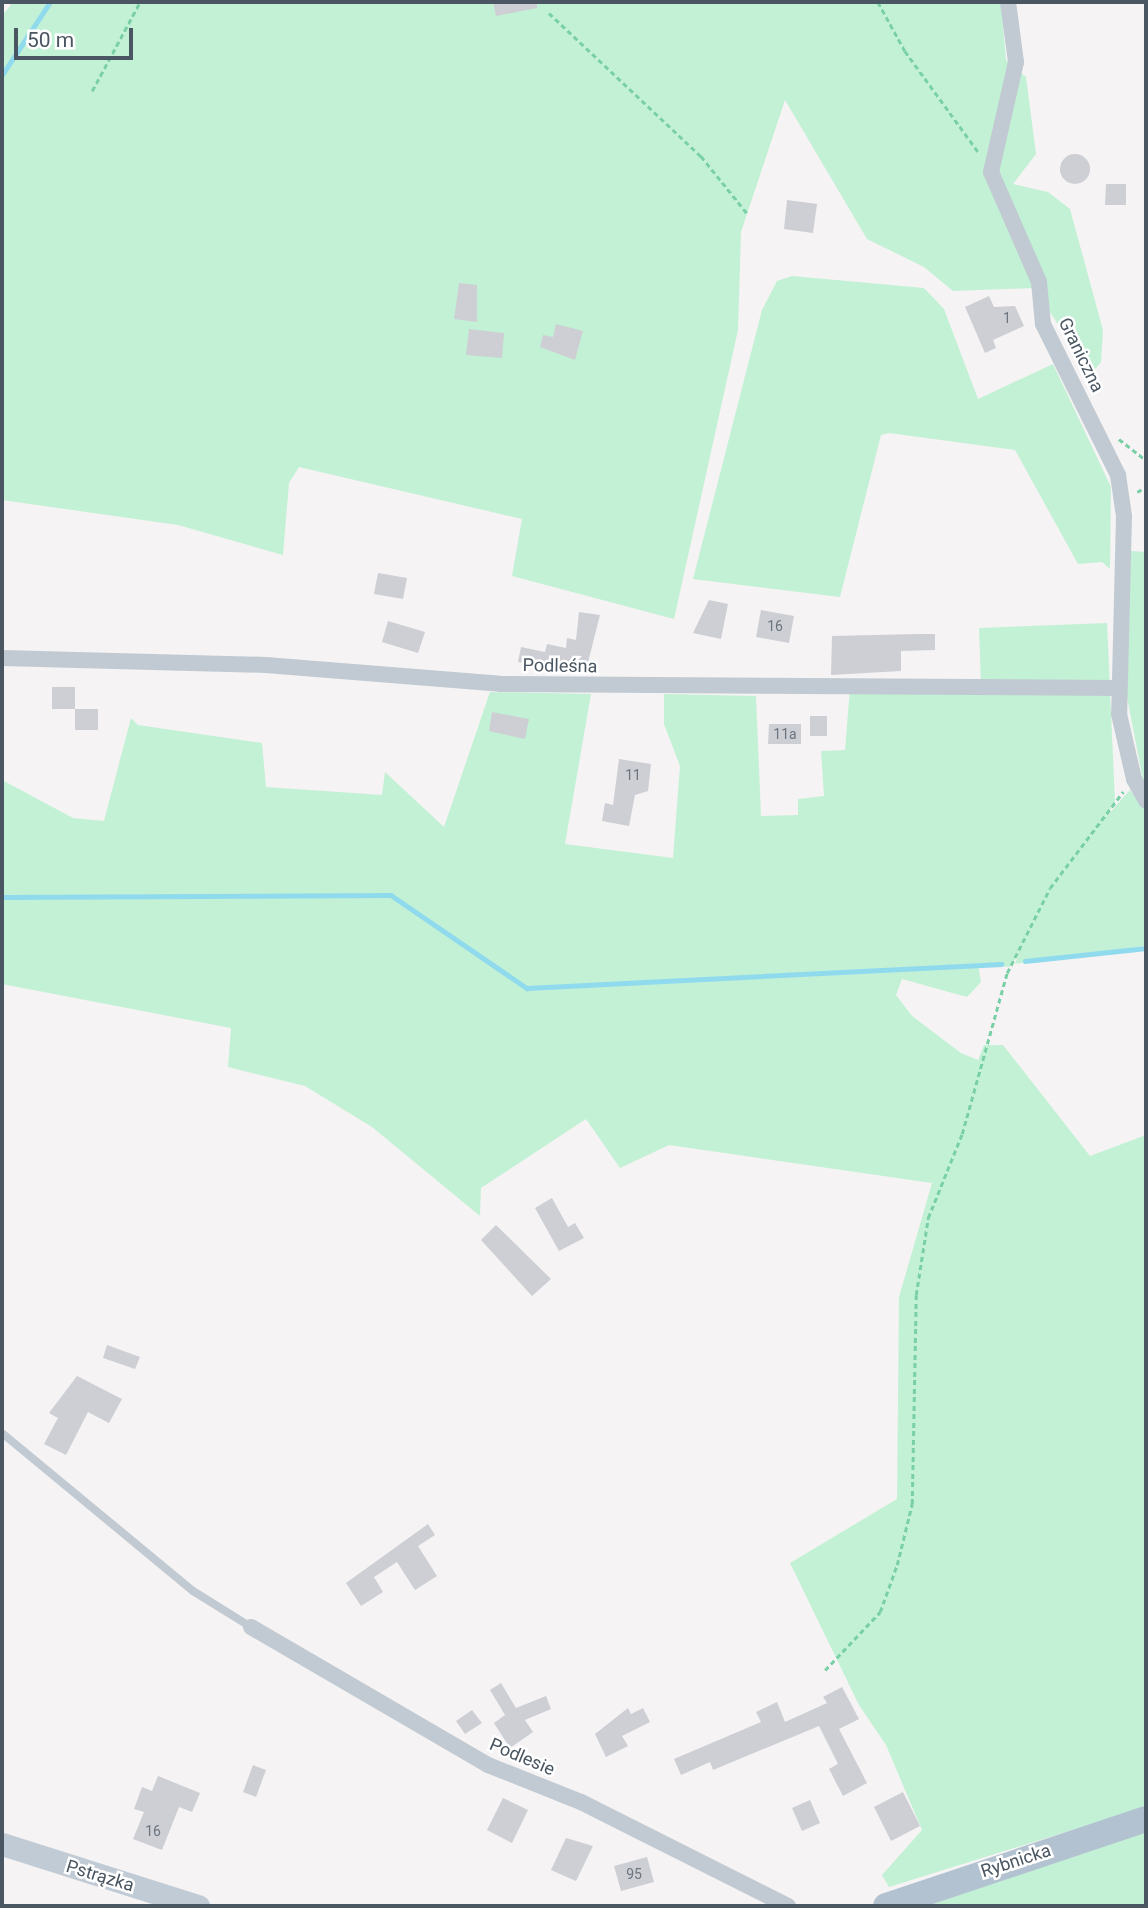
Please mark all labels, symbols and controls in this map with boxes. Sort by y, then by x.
scale bar [18,14,136,58]
text: 50 m [27,28,74,52]
house number: 1 [1003,310,1011,326]
street label: Graniczna [1054,314,1108,396]
house number: 16 [767,618,783,634]
street label: Podleśna [523,655,597,677]
house number: 11a [773,726,797,742]
house number: 11 [625,767,641,783]
street label: Podlesie [486,1734,558,1780]
house number: 16 [145,1823,161,1839]
street label: Rybnicka [978,1840,1054,1882]
street label: Pstrązka [63,1855,137,1897]
house number: 95 [626,1866,642,1882]

